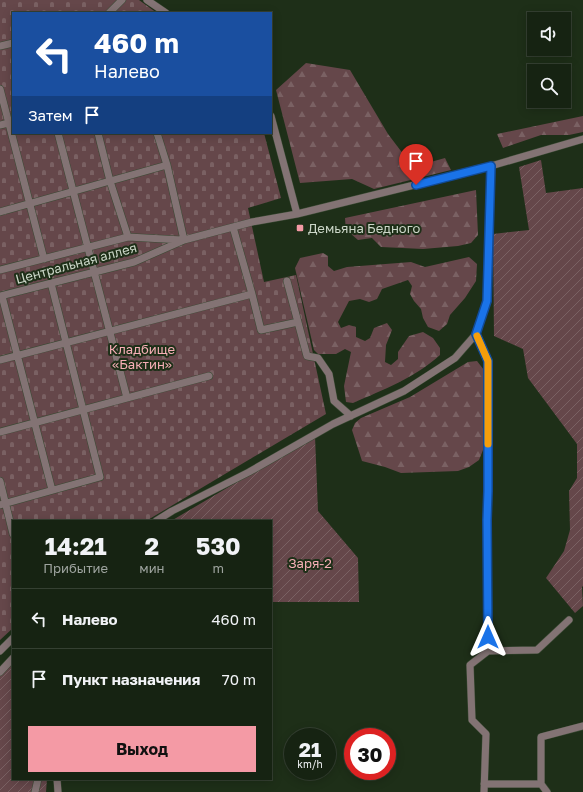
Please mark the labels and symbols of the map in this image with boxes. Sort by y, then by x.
pin [399,144,433,185]
place label: Демьяна Бедного [308,220,421,236]
marker: Демьяна Бедного [295,223,305,233]
street label: Центральная аллея [14,239,138,287]
park label: Кладбище «Бактин» [109,341,175,372]
park label: Заря-2 [288,555,332,571]
position arrow [467,616,509,658]
speed limit sign: 30 [344,728,396,780]

